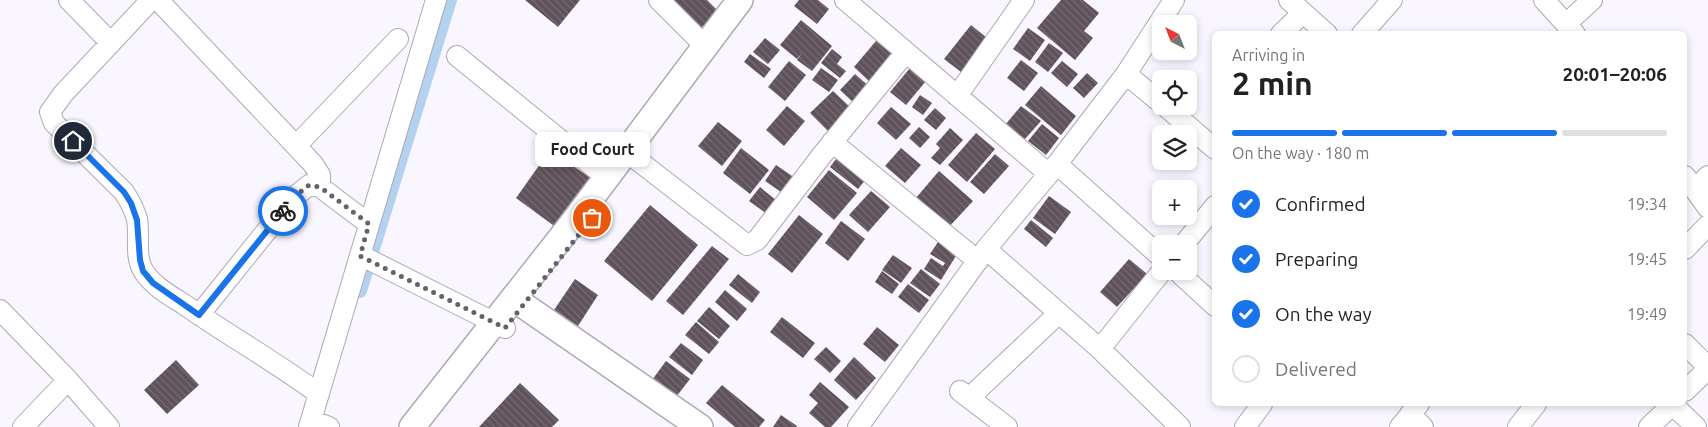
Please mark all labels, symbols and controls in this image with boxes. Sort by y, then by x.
north arrow [1152,15,1198,60]
map controls [1152,15,1197,280]
text: Arriving in [1232,46,1305,64]
text: 20:01–20:06 [1562,63,1667,85]
text: 2 min [1232,65,1313,101]
button: locate [1152,70,1197,115]
pin [52,120,94,162]
button: layers [1152,125,1197,170]
icon: home [59,127,87,155]
callout: Food Court [534,133,650,168]
text: Food Court [550,140,635,158]
text: On the way · 180 m [1232,144,1369,162]
button: + [1152,180,1197,225]
courier [258,186,308,236]
icon: check [1232,190,1260,218]
text: Confirmed [1275,193,1366,215]
text: 19:34 [1627,195,1667,213]
icon: bike [269,197,297,225]
pin [571,197,613,239]
icon: bag [578,204,606,232]
button: − [1152,235,1197,280]
icon: check [1232,245,1260,273]
text: Preparing [1275,248,1359,270]
text: 19:45 [1627,250,1667,268]
icon: check [1232,300,1260,328]
text: On the way [1275,303,1372,325]
text: 19:49 [1627,305,1667,323]
text: Delivered [1275,358,1357,380]

